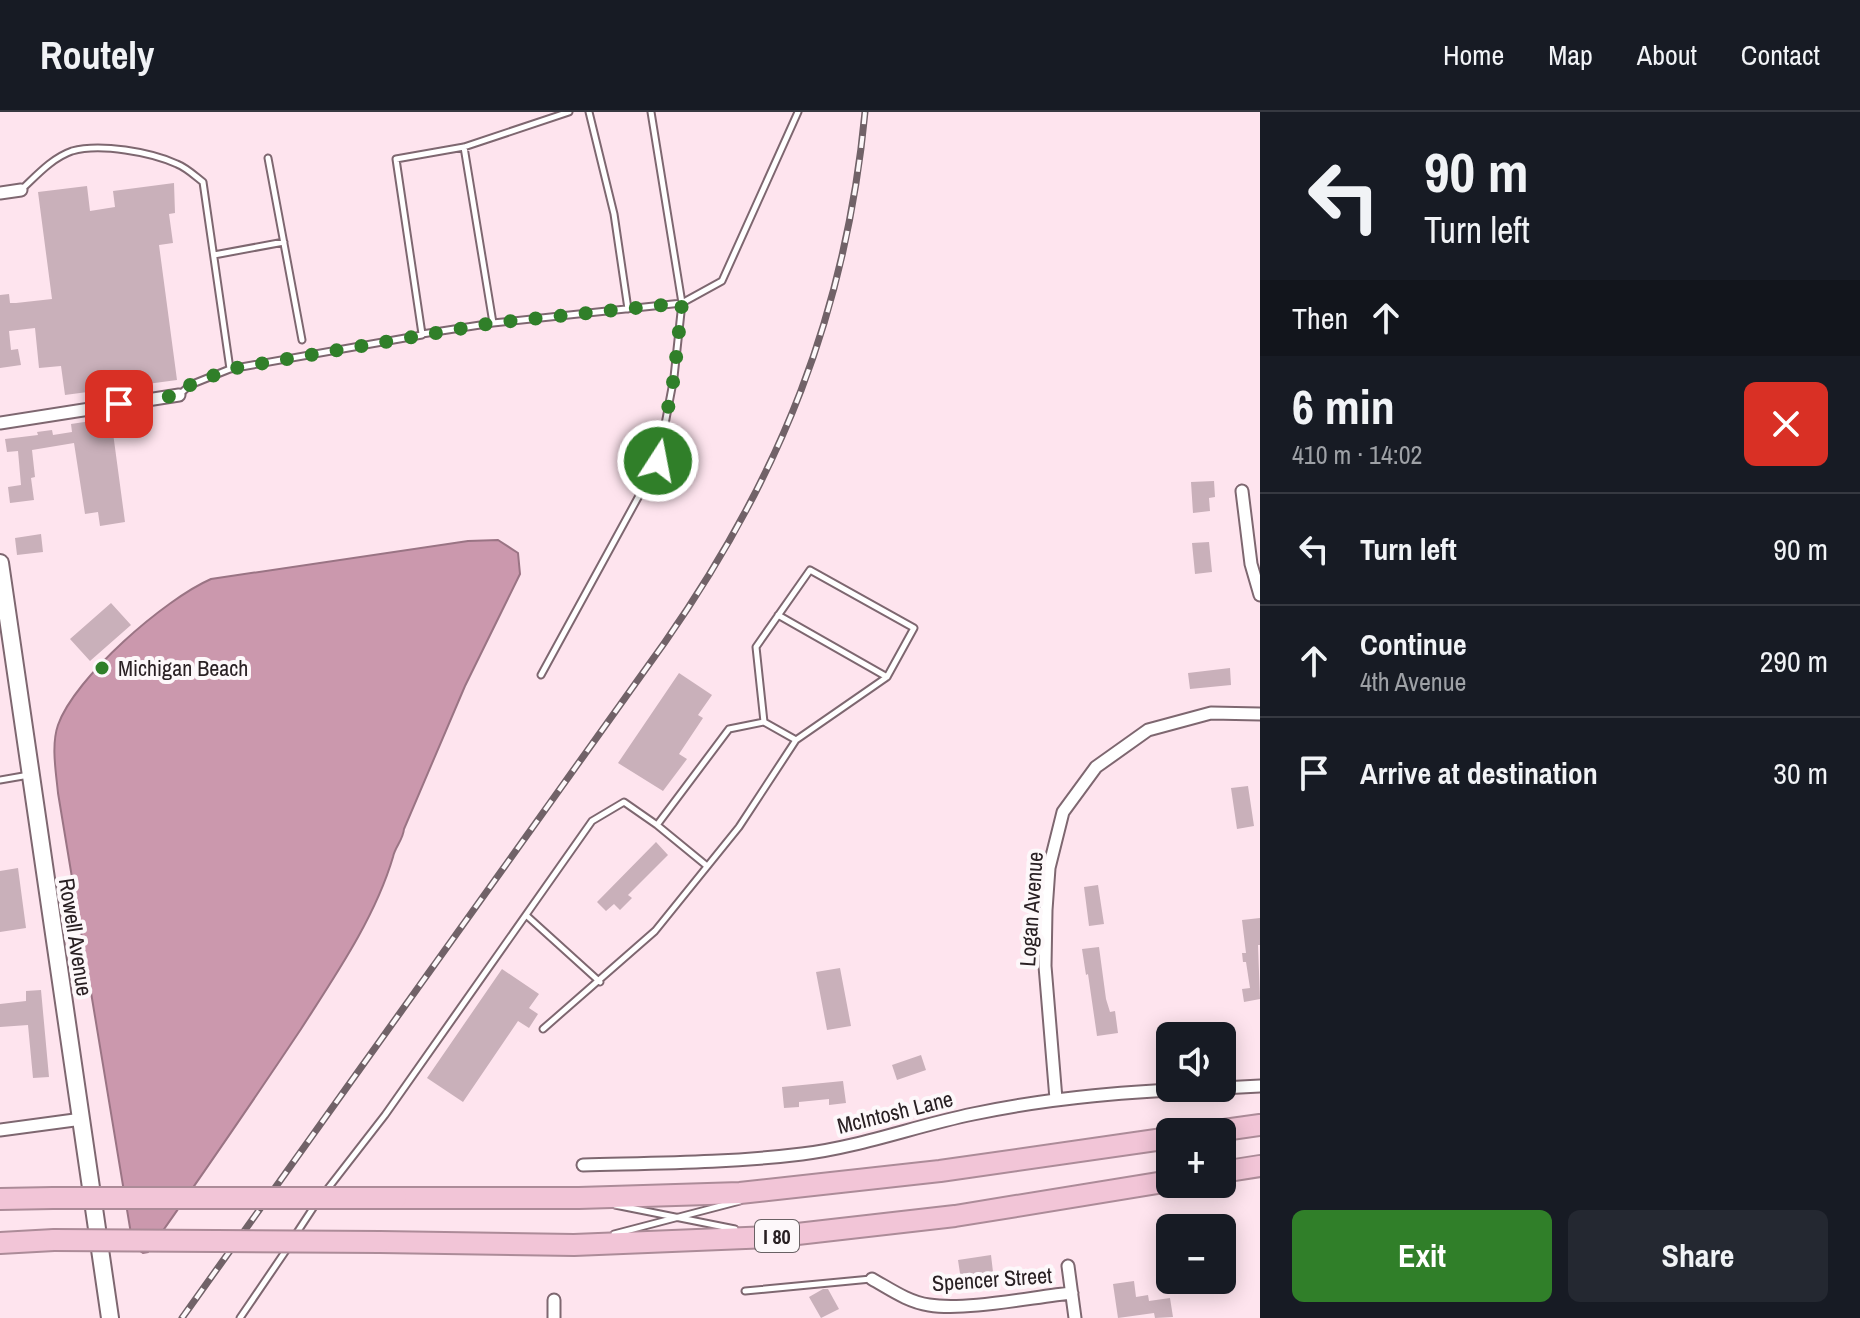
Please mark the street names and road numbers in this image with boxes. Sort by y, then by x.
street label: Logan Avenue [1012,851,1050,967]
street label: Rowell Avenue [52,876,100,998]
street label: McIntosh Lane [834,1083,956,1141]
road number: I 80 [755,1220,799,1252]
street label: Spencer Street [931,1260,1053,1298]

